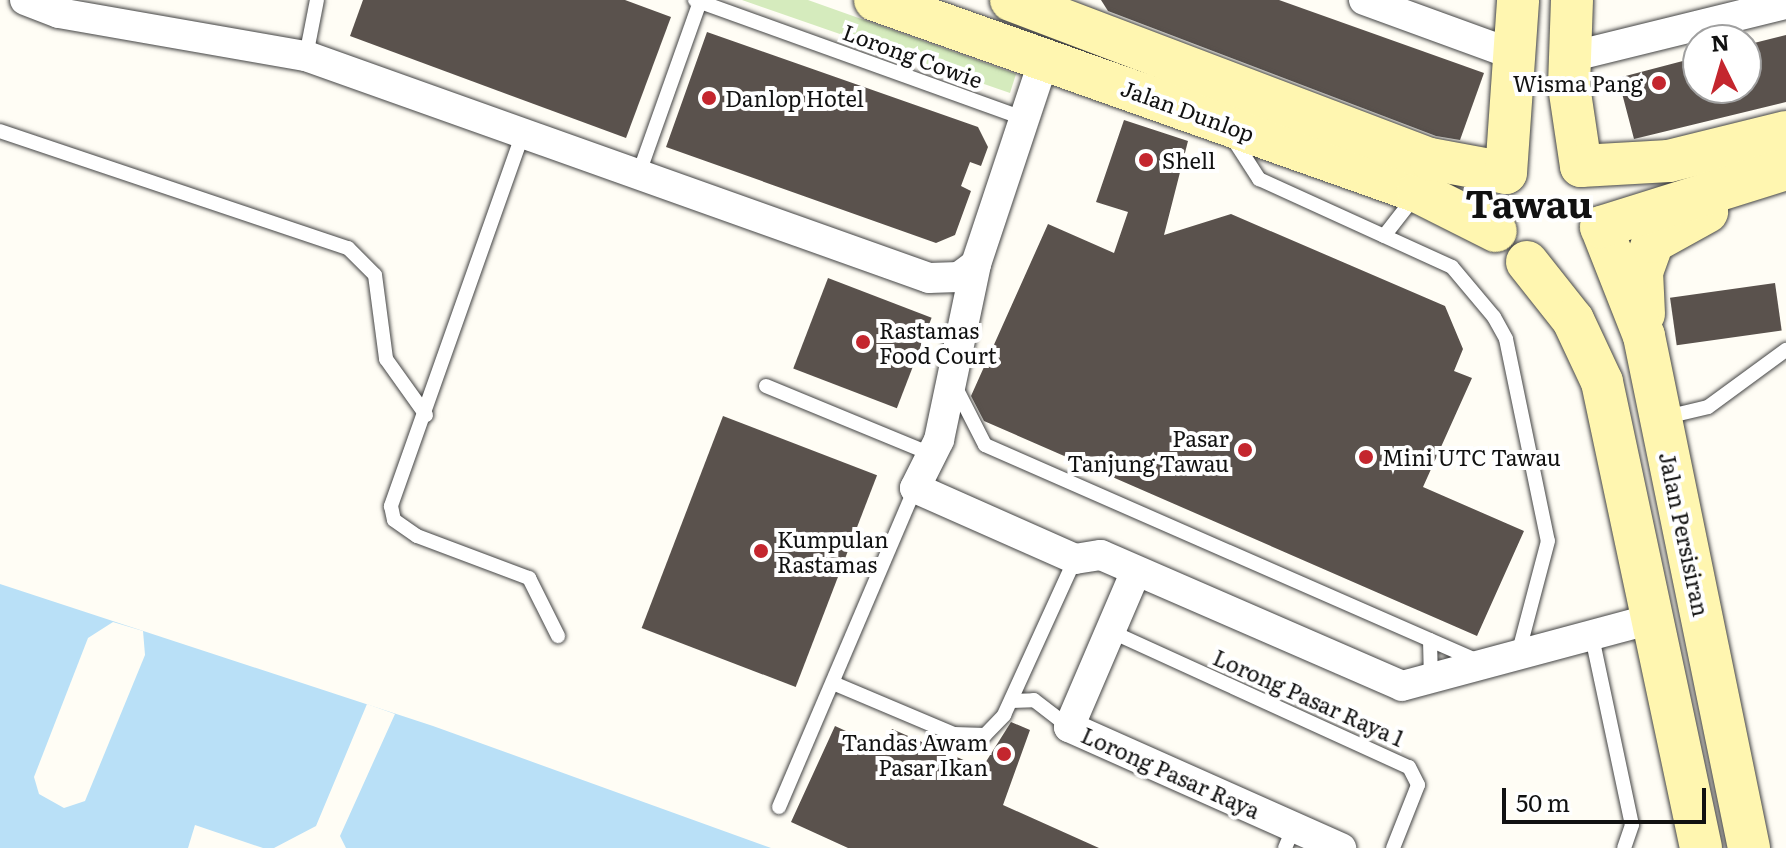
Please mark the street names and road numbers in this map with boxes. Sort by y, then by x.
street label: Lorong Cowie [840,18,986,92]
street label: Jalan Dunlop [1118,74,1258,146]
street label: Jalan Persisiran [1655,449,1715,619]
street label: Lorong Pasar Raya 1 [1210,643,1408,751]
street label: Lorong Pasar Raya [1078,721,1264,823]

